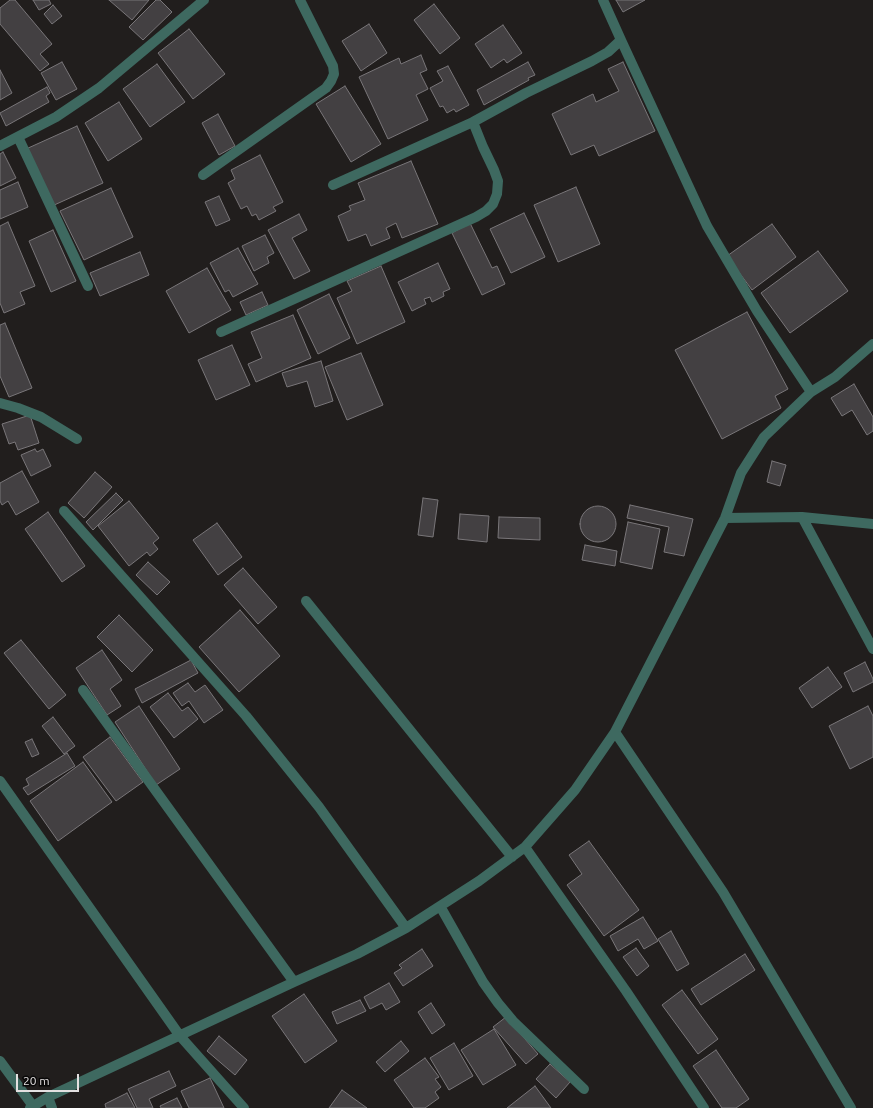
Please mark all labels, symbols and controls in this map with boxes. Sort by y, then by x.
scale bar [18,1066,81,1092]
text: 20 m [23,1074,50,1087]

